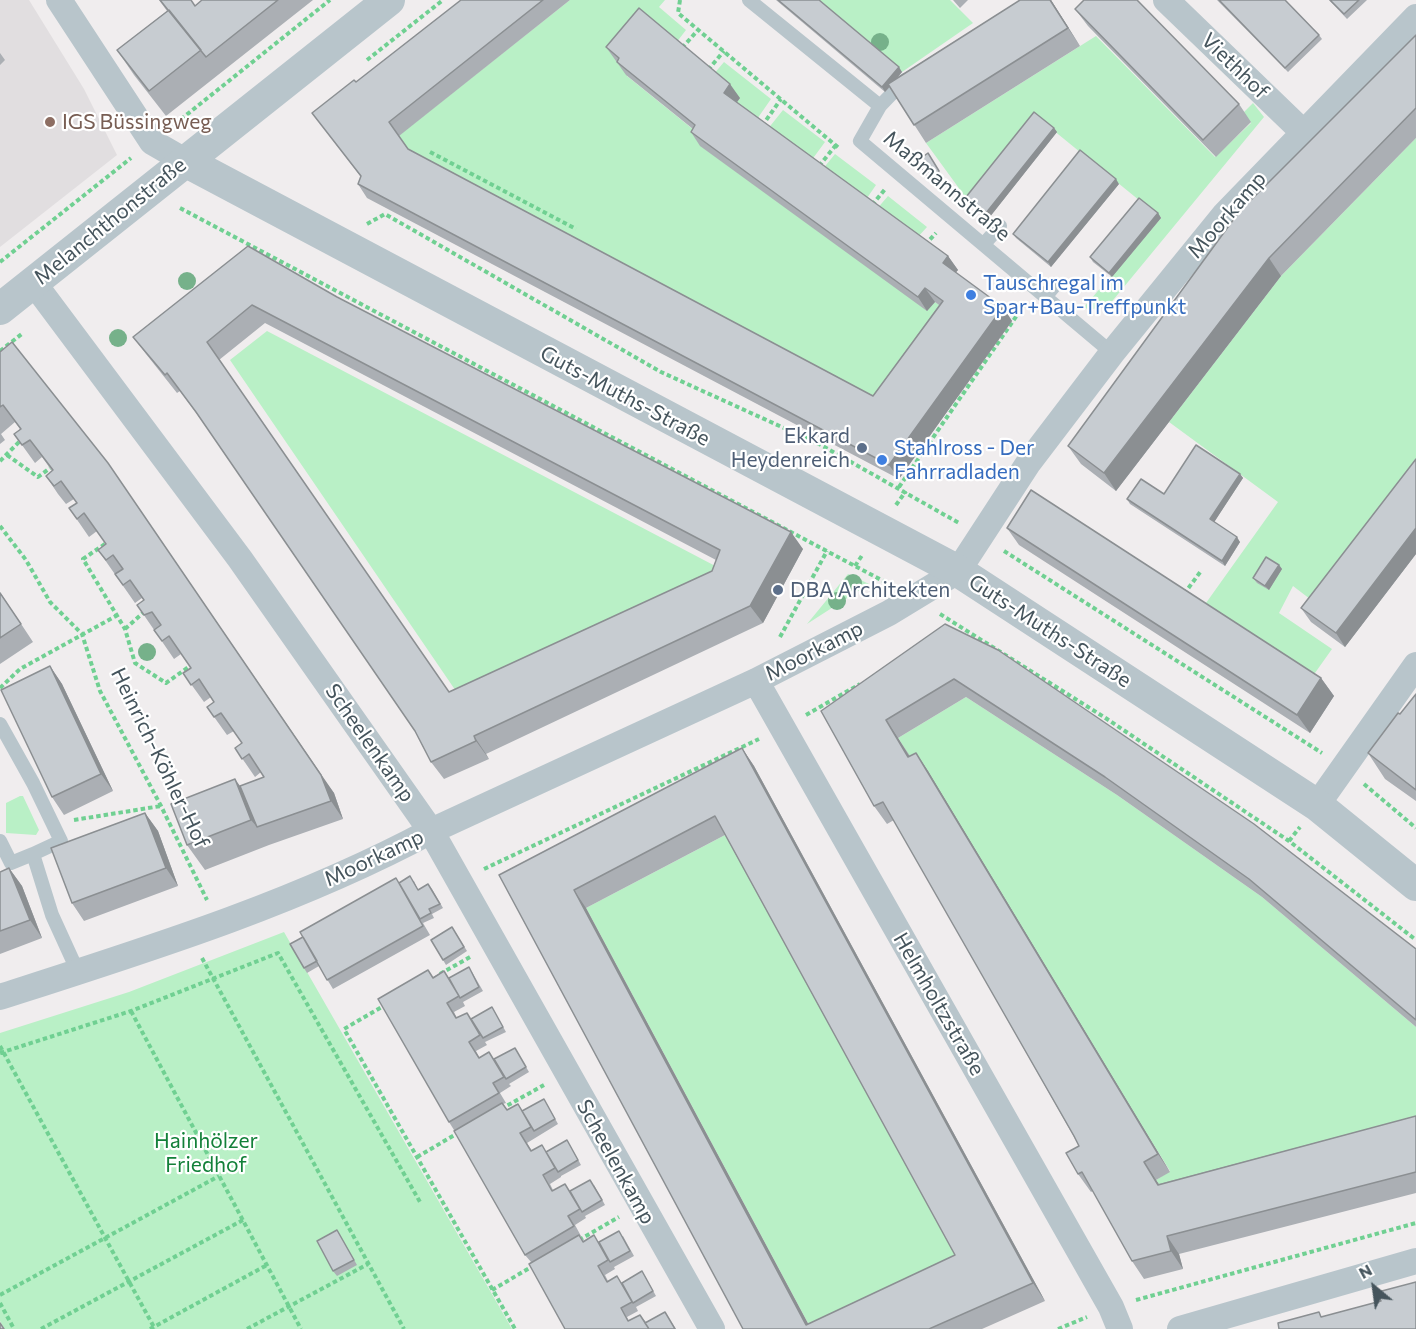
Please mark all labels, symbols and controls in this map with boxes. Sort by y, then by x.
street label: Viethhof [1196,28,1274,104]
place label: IGS Büssingweg [62,109,212,135]
marker: IGS Büssingweg [43,115,57,129]
street label: Maßmannstraße [878,126,1016,246]
street label: Melanchthonstraße [29,152,191,290]
street label: Moorkamp [1183,166,1271,264]
place label: Tauschregal im Spar+Bau-Treffpunkt [983,270,1186,320]
marker: Tauschregal im Spar+Bau-Treffpunkt [964,288,978,302]
street label: Guts-Muths-Straße [536,341,714,451]
place label: Ekkard Heydenreich [731,423,850,473]
place label: Stahlross - Der Fahrradladen [894,435,1034,485]
marker: Ekkard Heydenreich [855,441,869,455]
marker: Stahlross - Der Fahrradladen [875,453,889,467]
street label: Guts-Muths-Straße [964,569,1136,693]
place label: DBA Architekten [790,577,950,603]
marker: DBA Architekten [771,583,785,597]
street label: Moorkamp [761,616,867,686]
street label: Heinrich-Köhler-Hof [105,664,215,852]
street label: Scheelenkamp [320,679,420,807]
street label: Moorkamp [320,824,428,892]
street label: Helmholtzstraße [888,928,990,1080]
street label: Scheelenkamp [571,1095,661,1229]
park label: Hainhölzer Friedhof [154,1128,258,1178]
north arrow [1344,1257,1404,1317]
text: N [1355,1260,1375,1282]

